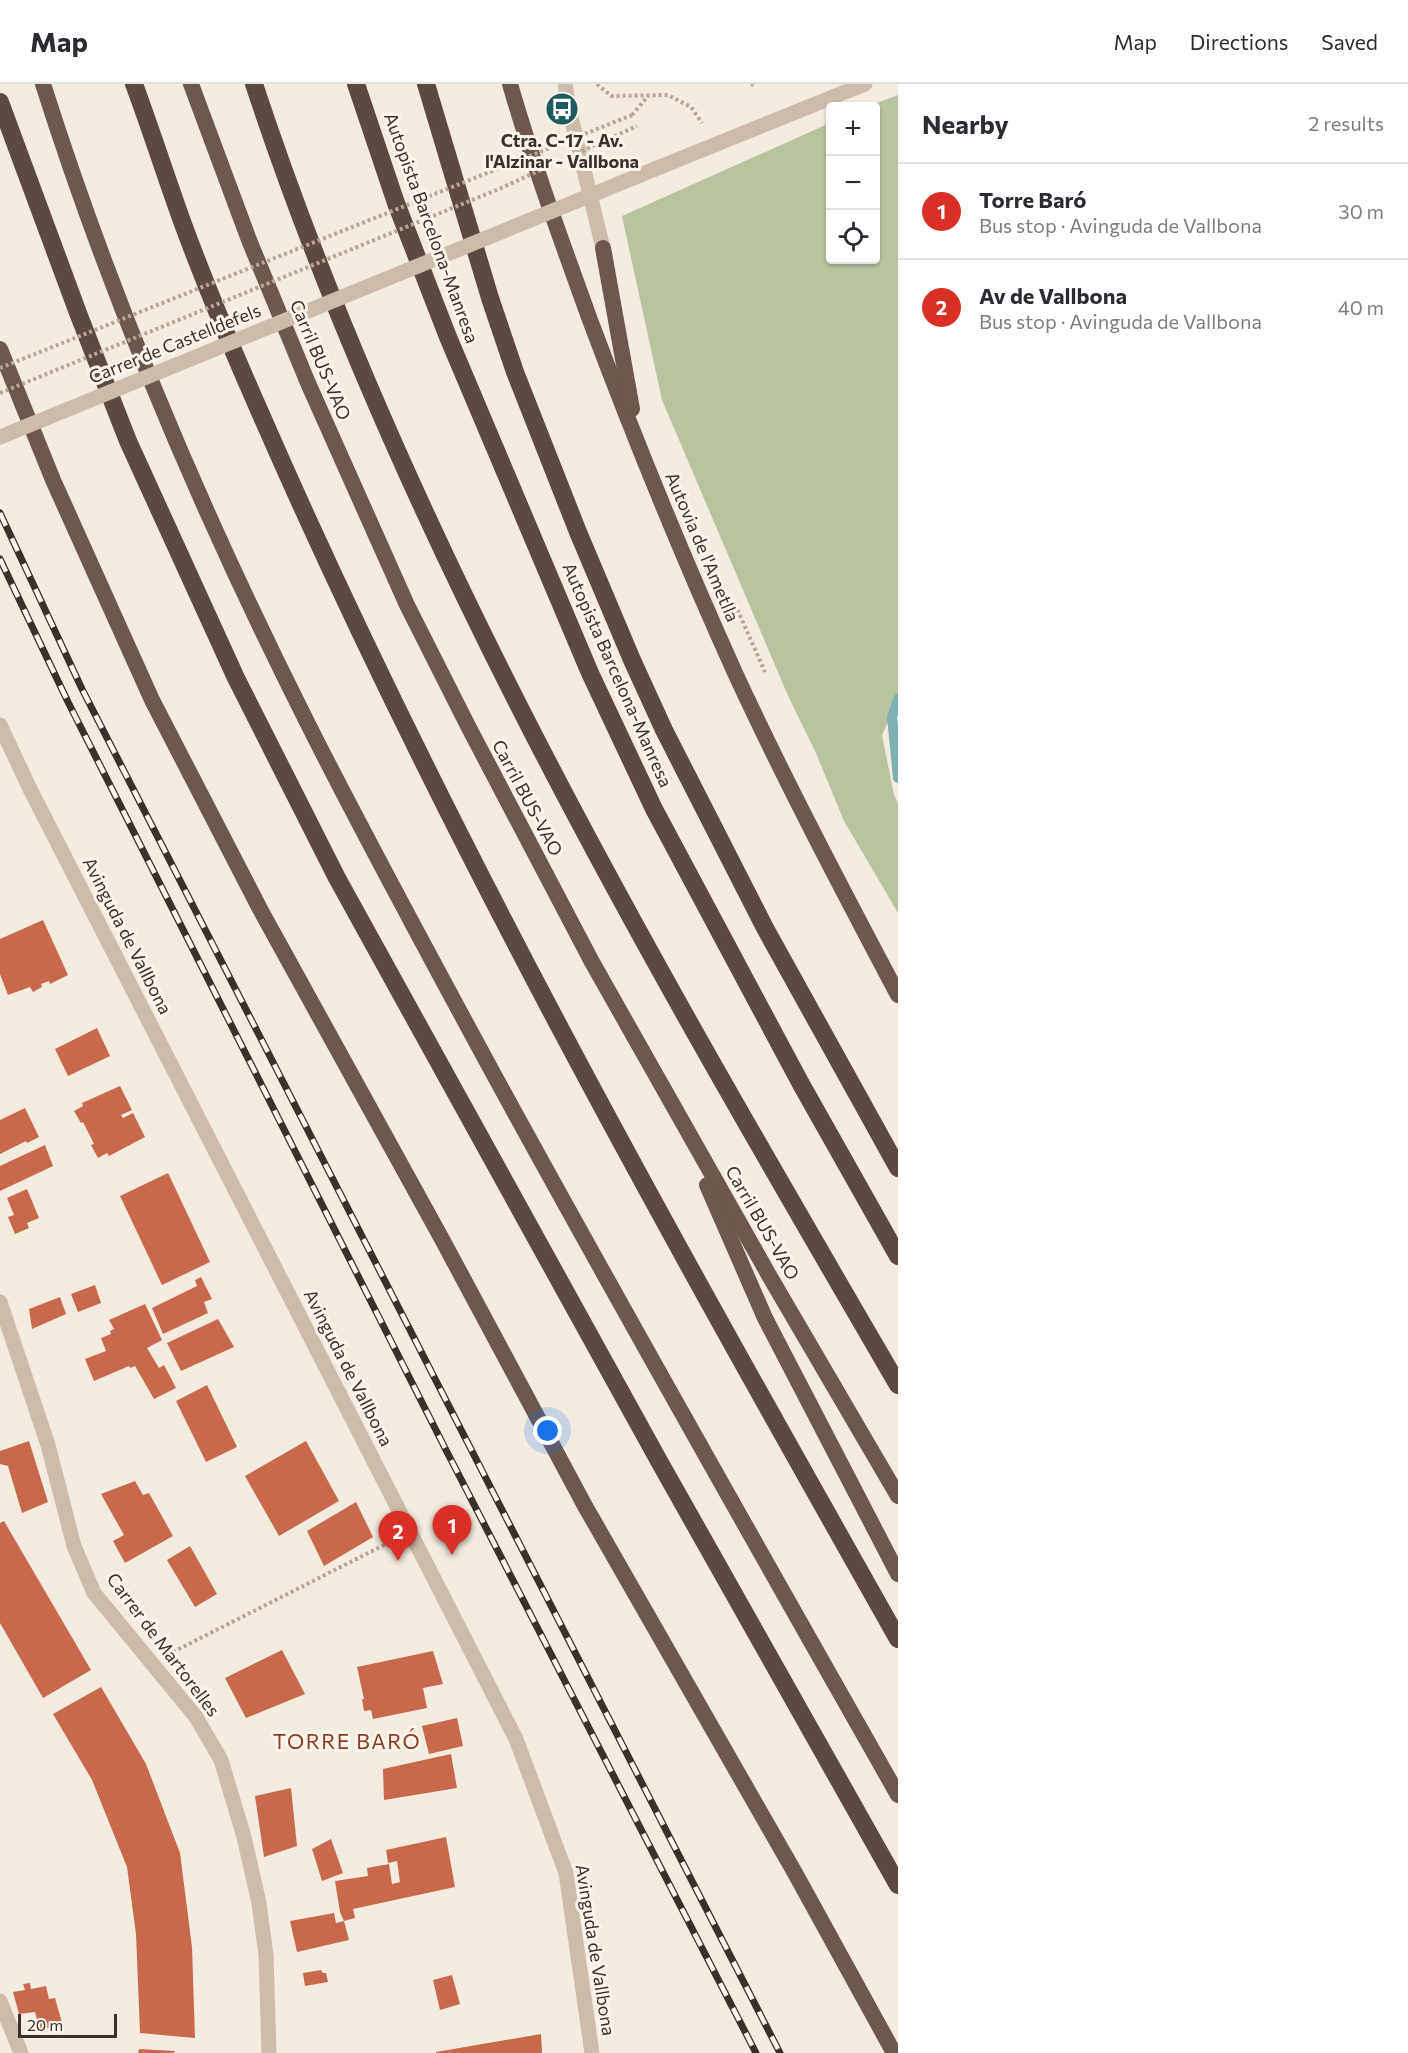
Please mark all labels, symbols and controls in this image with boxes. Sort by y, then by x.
text: Map [30,24,88,58]
text: Map [1114,29,1157,54]
text: Directions [1190,29,1288,54]
text: Saved [1321,29,1378,54]
bus stop icon: Ctra. C-17 - Av. l'Alzinar - Vallbona [544,91,580,127]
map controls [826,102,880,264]
button: + [826,102,880,156]
text: Nearby [922,108,1009,139]
street label: Autopista Barcelona-Manresa [380,109,484,346]
text: 2 results [1308,111,1384,135]
place label: Ctra. C-17 - Av. l'Alzinar - Vallbona [485,129,639,172]
button: − [826,156,880,210]
text: Torre Baró [979,186,1086,213]
text: 1 [937,199,946,223]
text: 30 m [1338,199,1384,223]
button: locate [826,210,880,264]
text: Bus stop · Avinguda de Vallbona [979,213,1262,237]
text: Av de Vallbona [979,282,1127,309]
text: 2 [936,295,947,319]
text: 40 m [1338,295,1384,319]
street label: Carril BUS-VAO [286,296,356,423]
street label: Carrer de Castelldefels [85,298,264,388]
text: Bus stop · Avinguda de Vallbona [979,309,1262,333]
street label: Autovia de l'Ametlla [661,468,744,625]
street label: Autopista Barcelona-Manresa [558,559,678,790]
street label: Carril BUS-VAO [488,736,568,859]
street label: Avinguda de Vallbona [79,853,177,1018]
street label: Carril BUS-VAO [721,1161,804,1284]
street label: Avinguda de Vallbona [300,1285,398,1450]
your location [533,1416,562,1445]
pin: 1 [432,1506,472,1555]
pin: 2 [378,1512,418,1561]
street label: Carrer de Martorelles [103,1568,225,1721]
district label: TORRE BARÓ [273,1728,421,1753]
street label: Avinguda de Vallbona [572,1862,620,2037]
scale bar [18,2011,117,2038]
text: 20 m [27,2015,63,2034]

